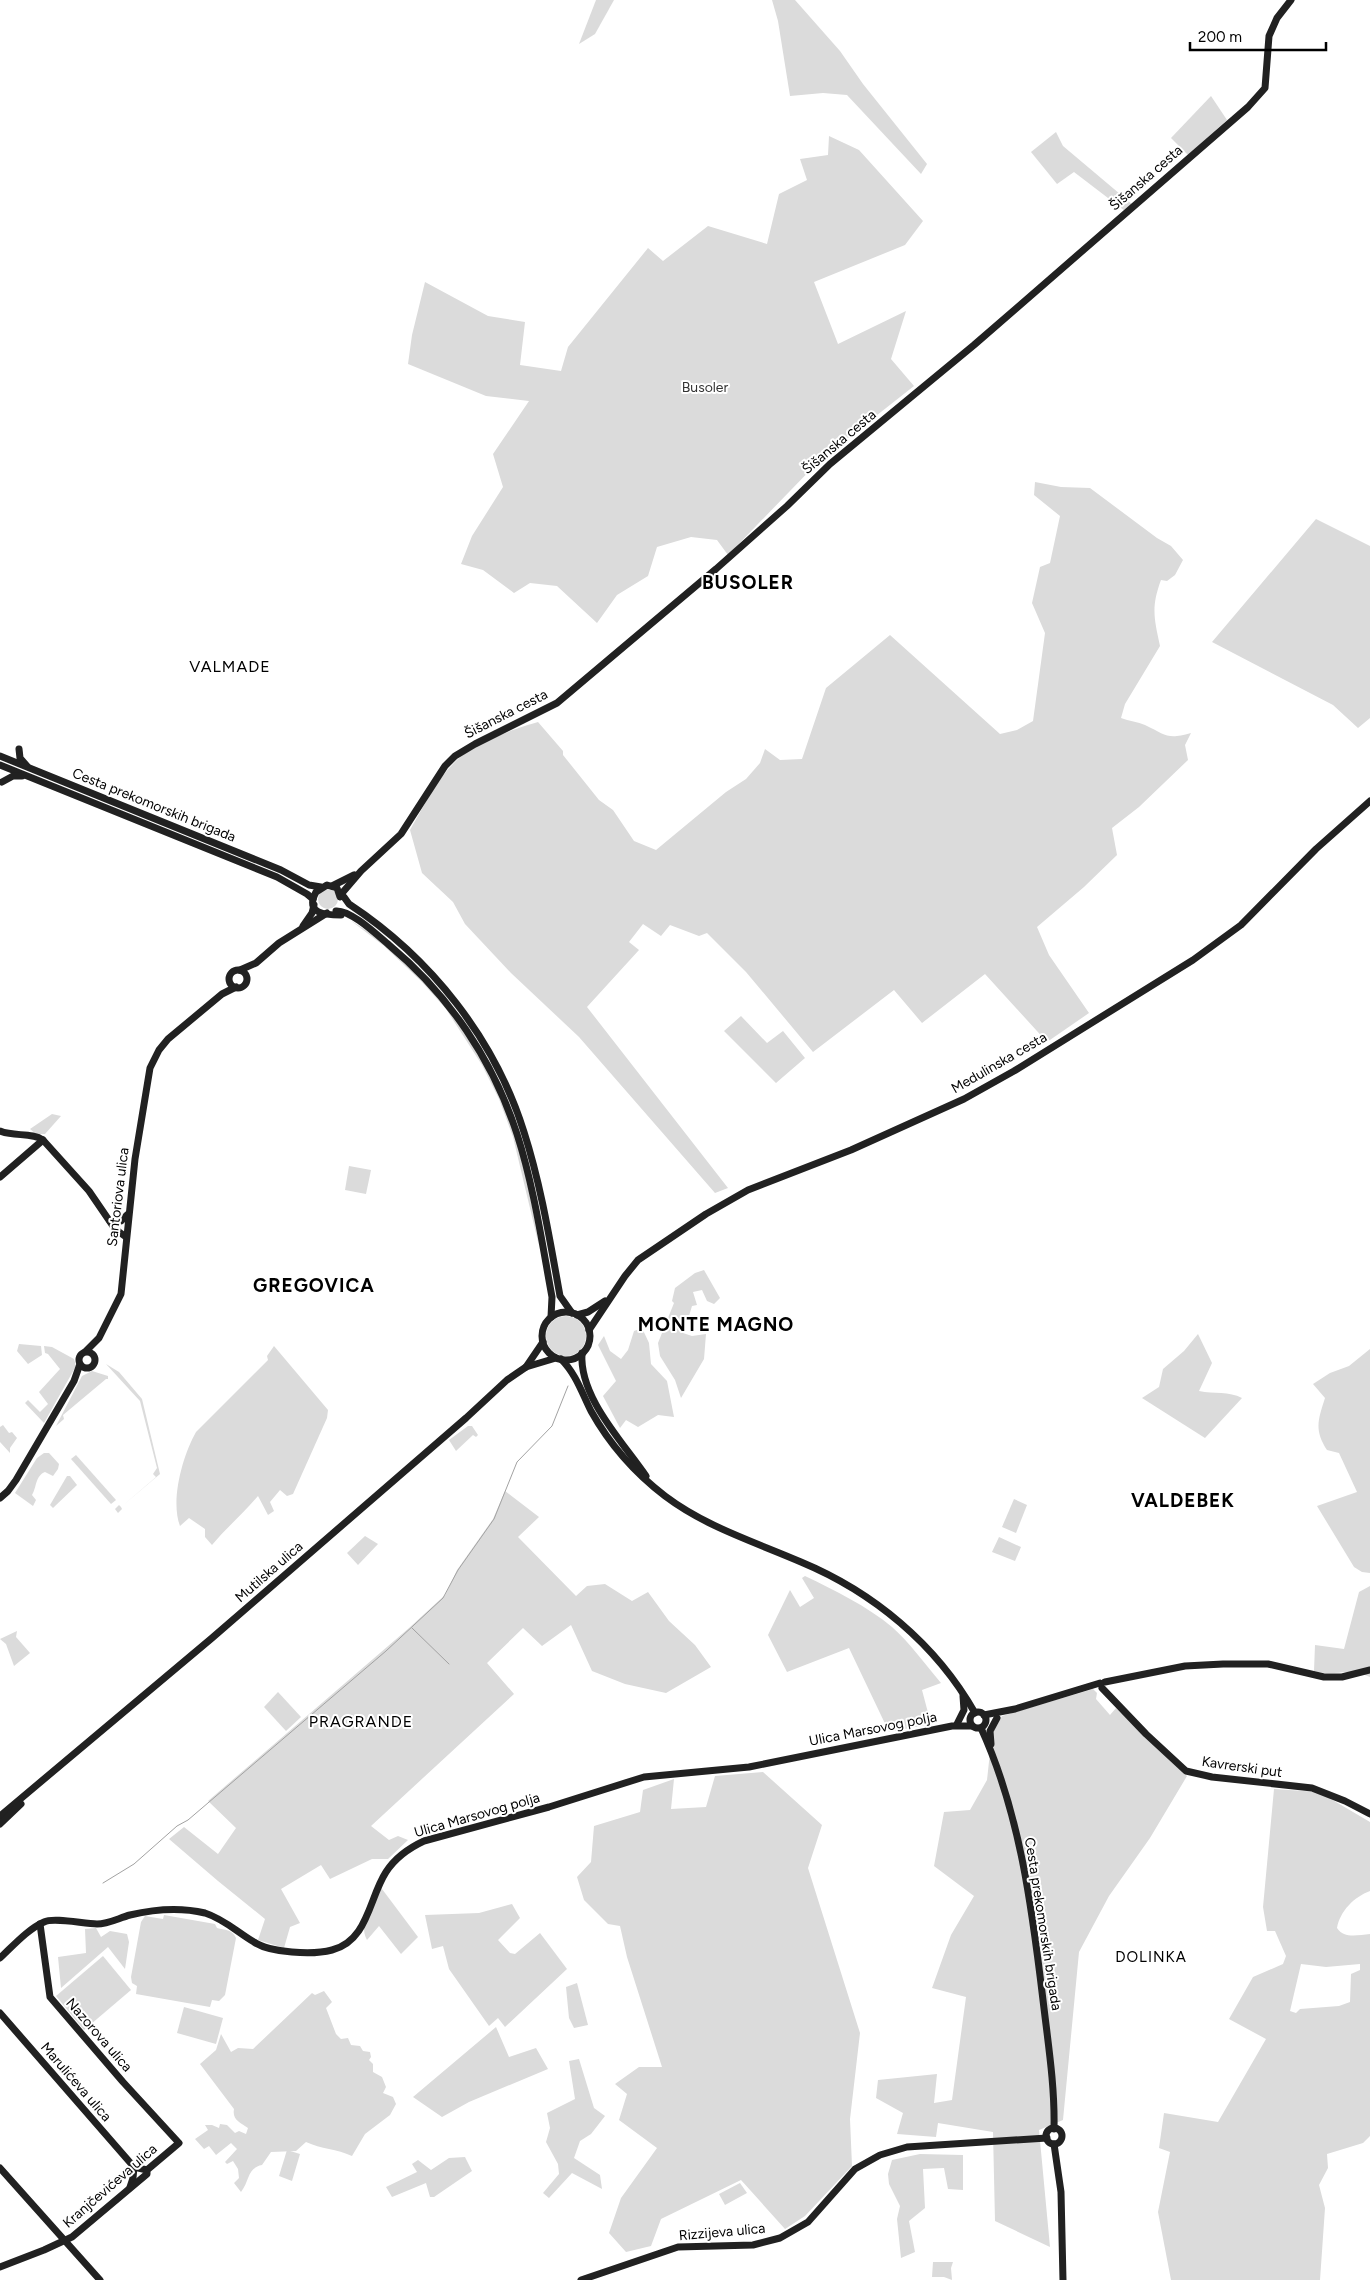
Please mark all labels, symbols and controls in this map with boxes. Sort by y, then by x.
scale bar [1190,20,1326,52]
text: 200 m [1198,28,1242,46]
street label: Šišanska cesta [1106,142,1186,214]
park label: Busoler [682,379,728,396]
street label: Šišanska cesta [799,406,879,478]
district label: BUSOLER [702,571,794,594]
district label: VALMADE [189,657,271,676]
street label: Šišanska cesta [461,686,551,742]
street label: Cesta prekomorskih brigada [70,764,238,846]
street label: Medulinska cesta [948,1029,1050,1097]
street label: Santoriova ulica [104,1147,132,1247]
district label: GREGOVICA [253,1274,375,1297]
district label: MONTE MAGNO [638,1313,794,1336]
district label: VALDEBEK [1131,1489,1235,1512]
street label: Mutilska ulica [232,1538,306,1606]
street label: Ulica Marsovog polja [808,1708,938,1750]
district label: PRAGRANDE [309,1712,413,1731]
street label: Kavrerski put [1201,1753,1283,1781]
street label: Ulica Marsovog polja [412,1789,542,1841]
street label: Cesta prekomorskih brigada [1021,1836,1065,2012]
district label: DOLINKA [1115,1948,1187,1966]
street label: Nazorova ulica [62,1995,136,2075]
street label: Marulićeva ulica [37,2039,115,2125]
street label: Kranjčevićeva ulica [59,2141,161,2231]
street label: Rizzijeva ulica [678,2220,766,2244]

